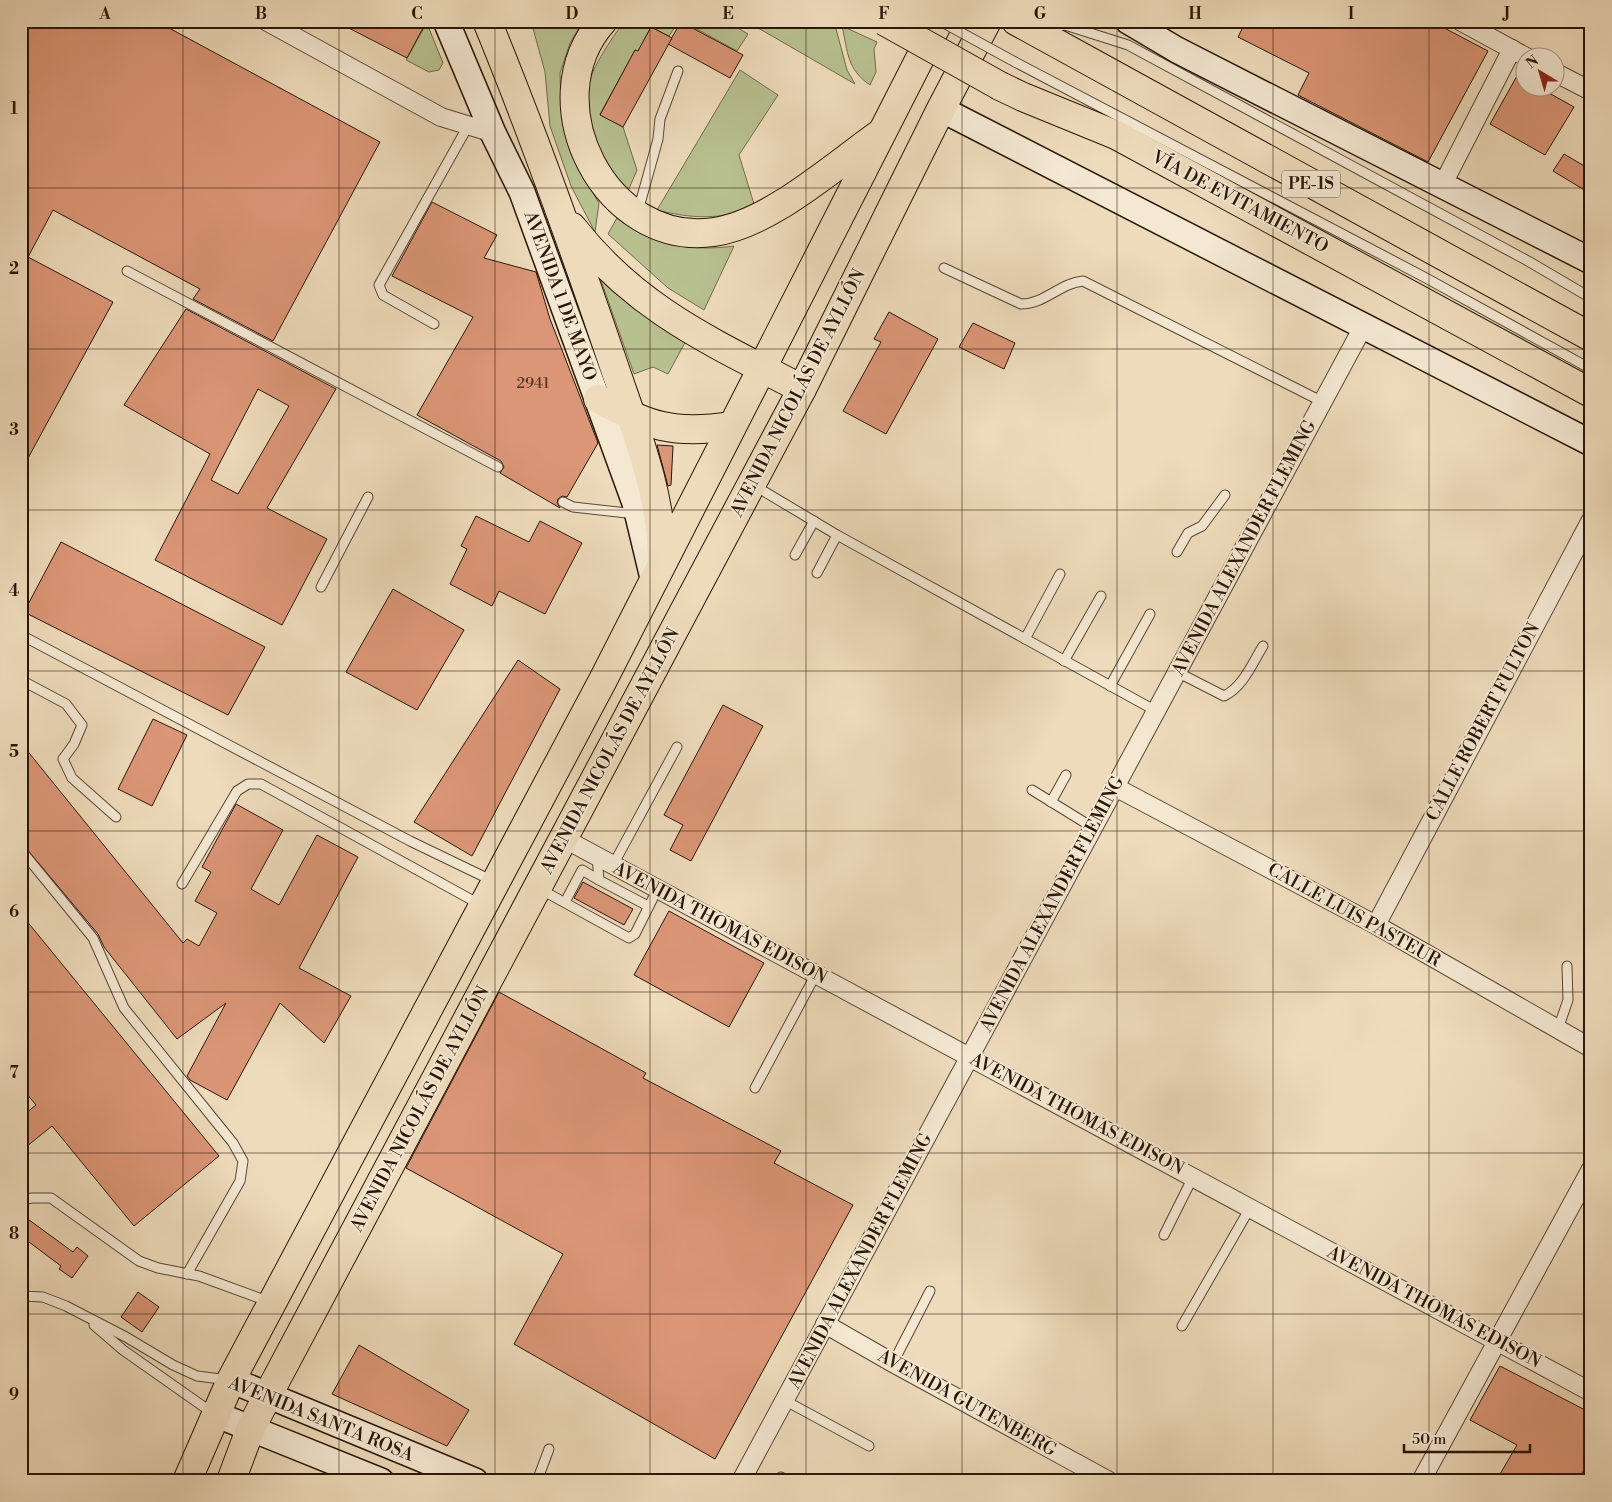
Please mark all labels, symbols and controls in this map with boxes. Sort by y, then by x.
text: A [98,4,111,24]
text: B [255,4,267,24]
text: C [411,4,423,24]
text: D [566,4,579,24]
text: E [722,4,734,24]
text: F [878,4,890,24]
text: G [1034,4,1047,24]
text: H [1188,4,1202,24]
text: I [1348,4,1354,24]
text: J [1502,4,1510,24]
north arrow [1514,48,1564,98]
text: N [1523,52,1543,73]
text: 1 [10,99,18,119]
street label: VÍA DE EVITAMIENTO [1147,145,1332,258]
road number: PE-1S [1282,170,1340,198]
street label: AVENIDA 1 DE MAYO [518,207,601,384]
text: 2 [9,259,19,279]
street label: AVENIDA NICOLÁS DE AYLLÓN [725,265,871,522]
house number: 2941 [517,374,550,393]
street label: AVENIDA ALEXANDER FLEMING [1166,416,1322,681]
text: 3 [9,420,19,440]
text: 4 [9,581,20,601]
street label: CALLE ROBERT FULTON [1421,618,1545,825]
street label: AVENIDA NICOLÁS DE AYLLÓN [535,624,685,879]
text: 5 [9,742,19,762]
street label: AVENIDA ALEXANDER FLEMING [974,772,1130,1037]
street label: AVENIDA THOMAS EDISON [608,856,832,990]
street label: CALLE LUIS PASTEUR [1264,858,1445,972]
text: 6 [9,902,19,922]
street label: AVENIDA NICOLÁS DE AYLLÓN [345,982,495,1237]
street label: AVENIDA THOMAS EDISON [965,1047,1189,1181]
text: 7 [9,1063,19,1083]
street label: AVENIDA ALEXANDER FLEMING [782,1129,938,1394]
text: 8 [9,1224,19,1244]
street label: AVENIDA THOMAS EDISON [1322,1240,1546,1374]
street label: AVENIDA GUTENBERG [873,1344,1061,1462]
street label: AVENIDA SANTA ROSA [224,1371,418,1467]
text: 9 [9,1385,19,1405]
scale bar [1404,1422,1531,1454]
text: 50 m [1412,1430,1446,1449]

